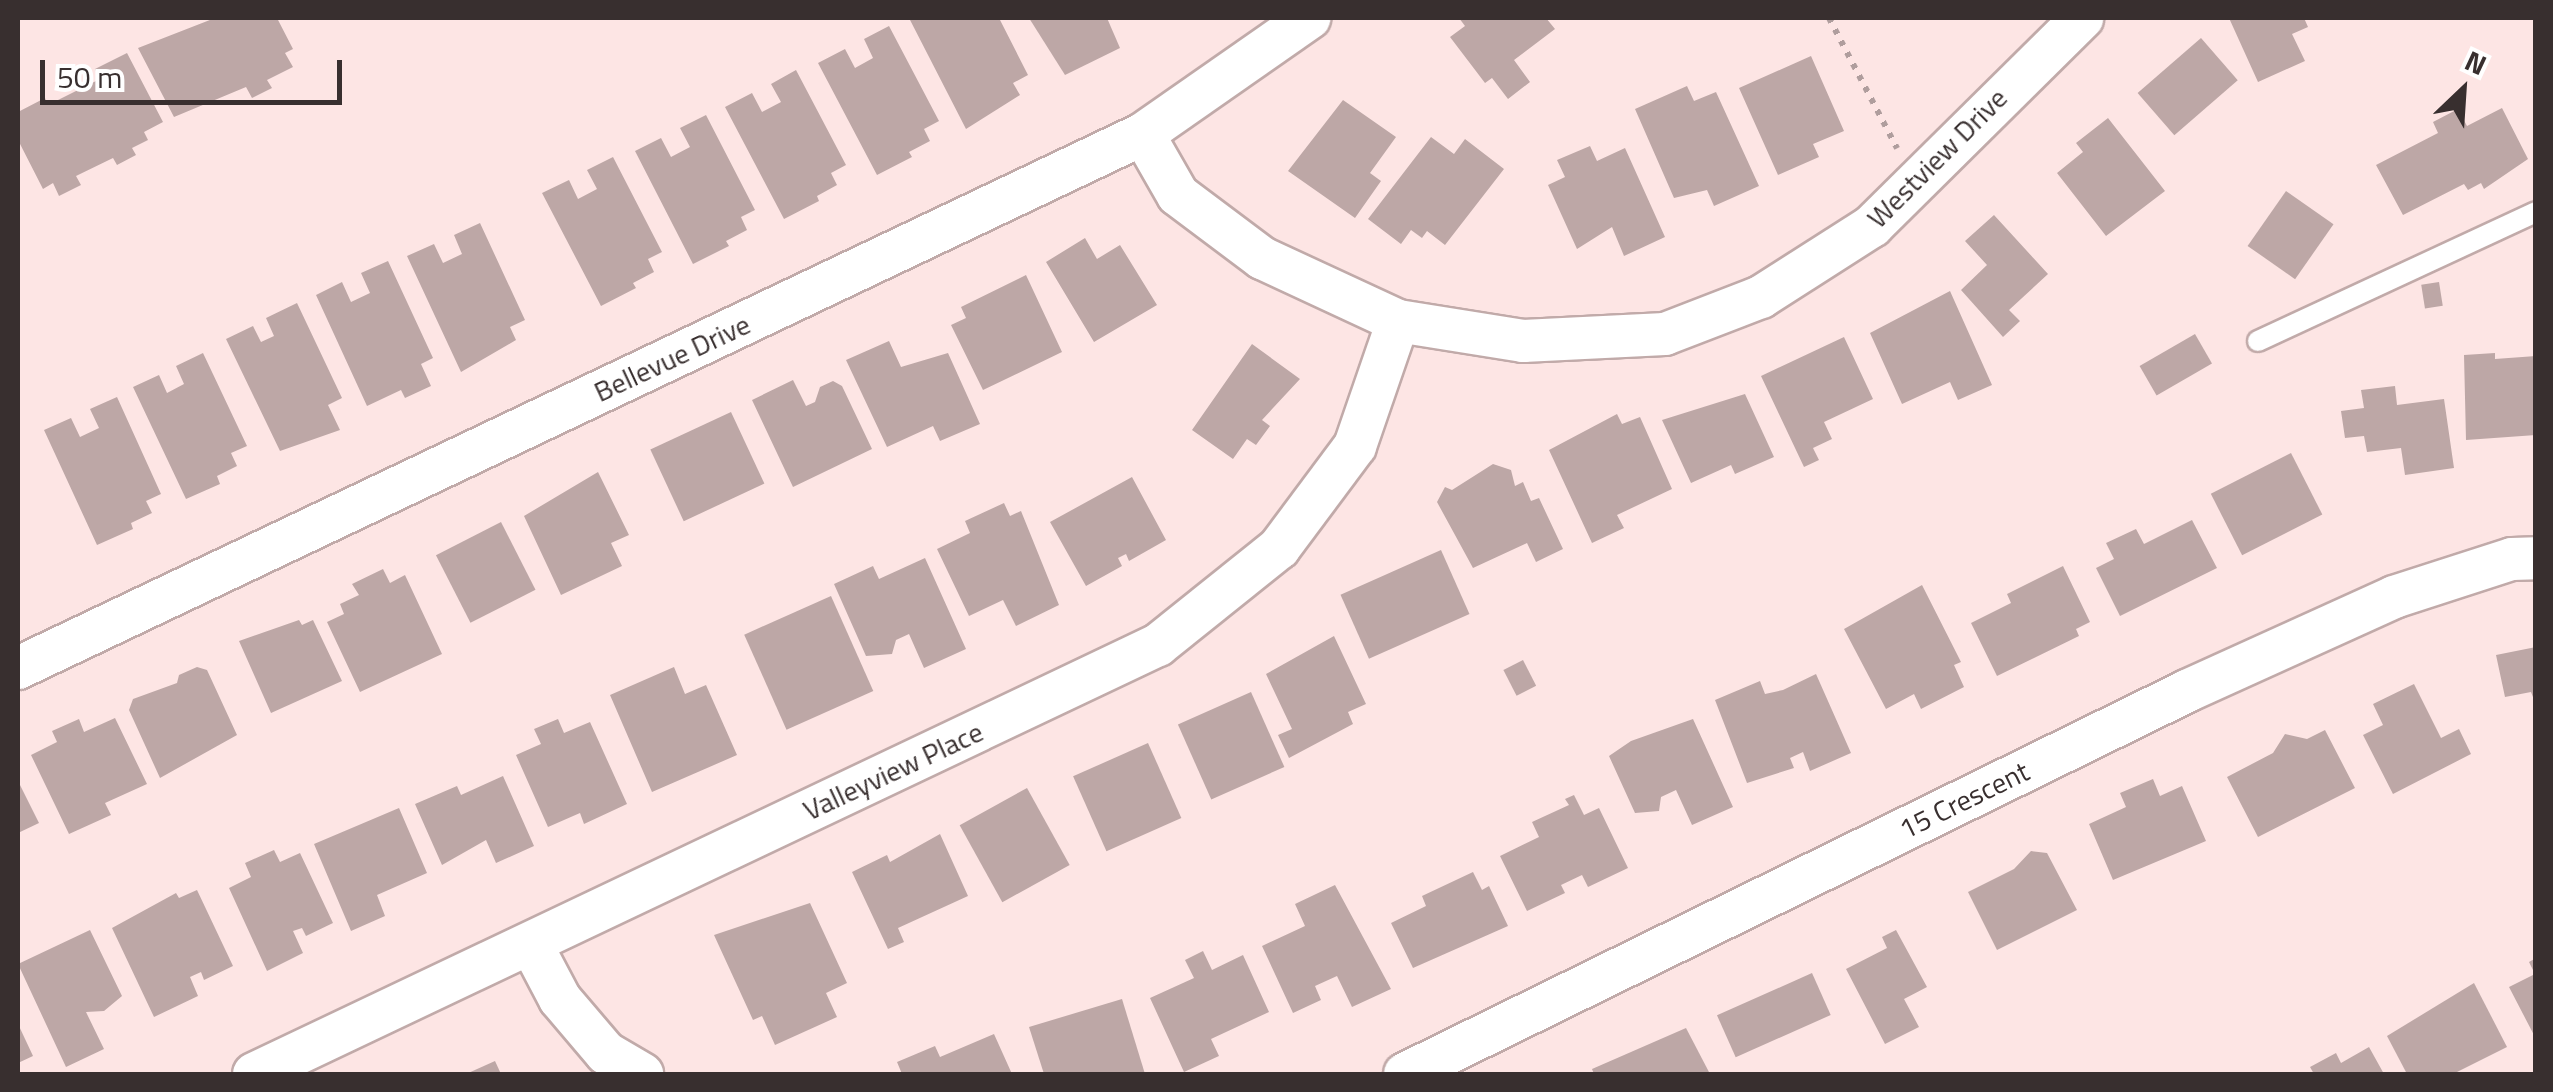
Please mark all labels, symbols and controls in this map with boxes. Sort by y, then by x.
text: N [2458,39,2494,86]
scale bar [45,40,348,102]
north arrow [2413,40,2513,140]
text: 50 m [57,54,122,100]
street label: Westview Drive [1860,81,2014,235]
street label: Bellevue Drive [589,307,755,409]
street label: Valleyview Place [798,715,988,827]
street label: 15 Crescent [1894,754,2034,846]

